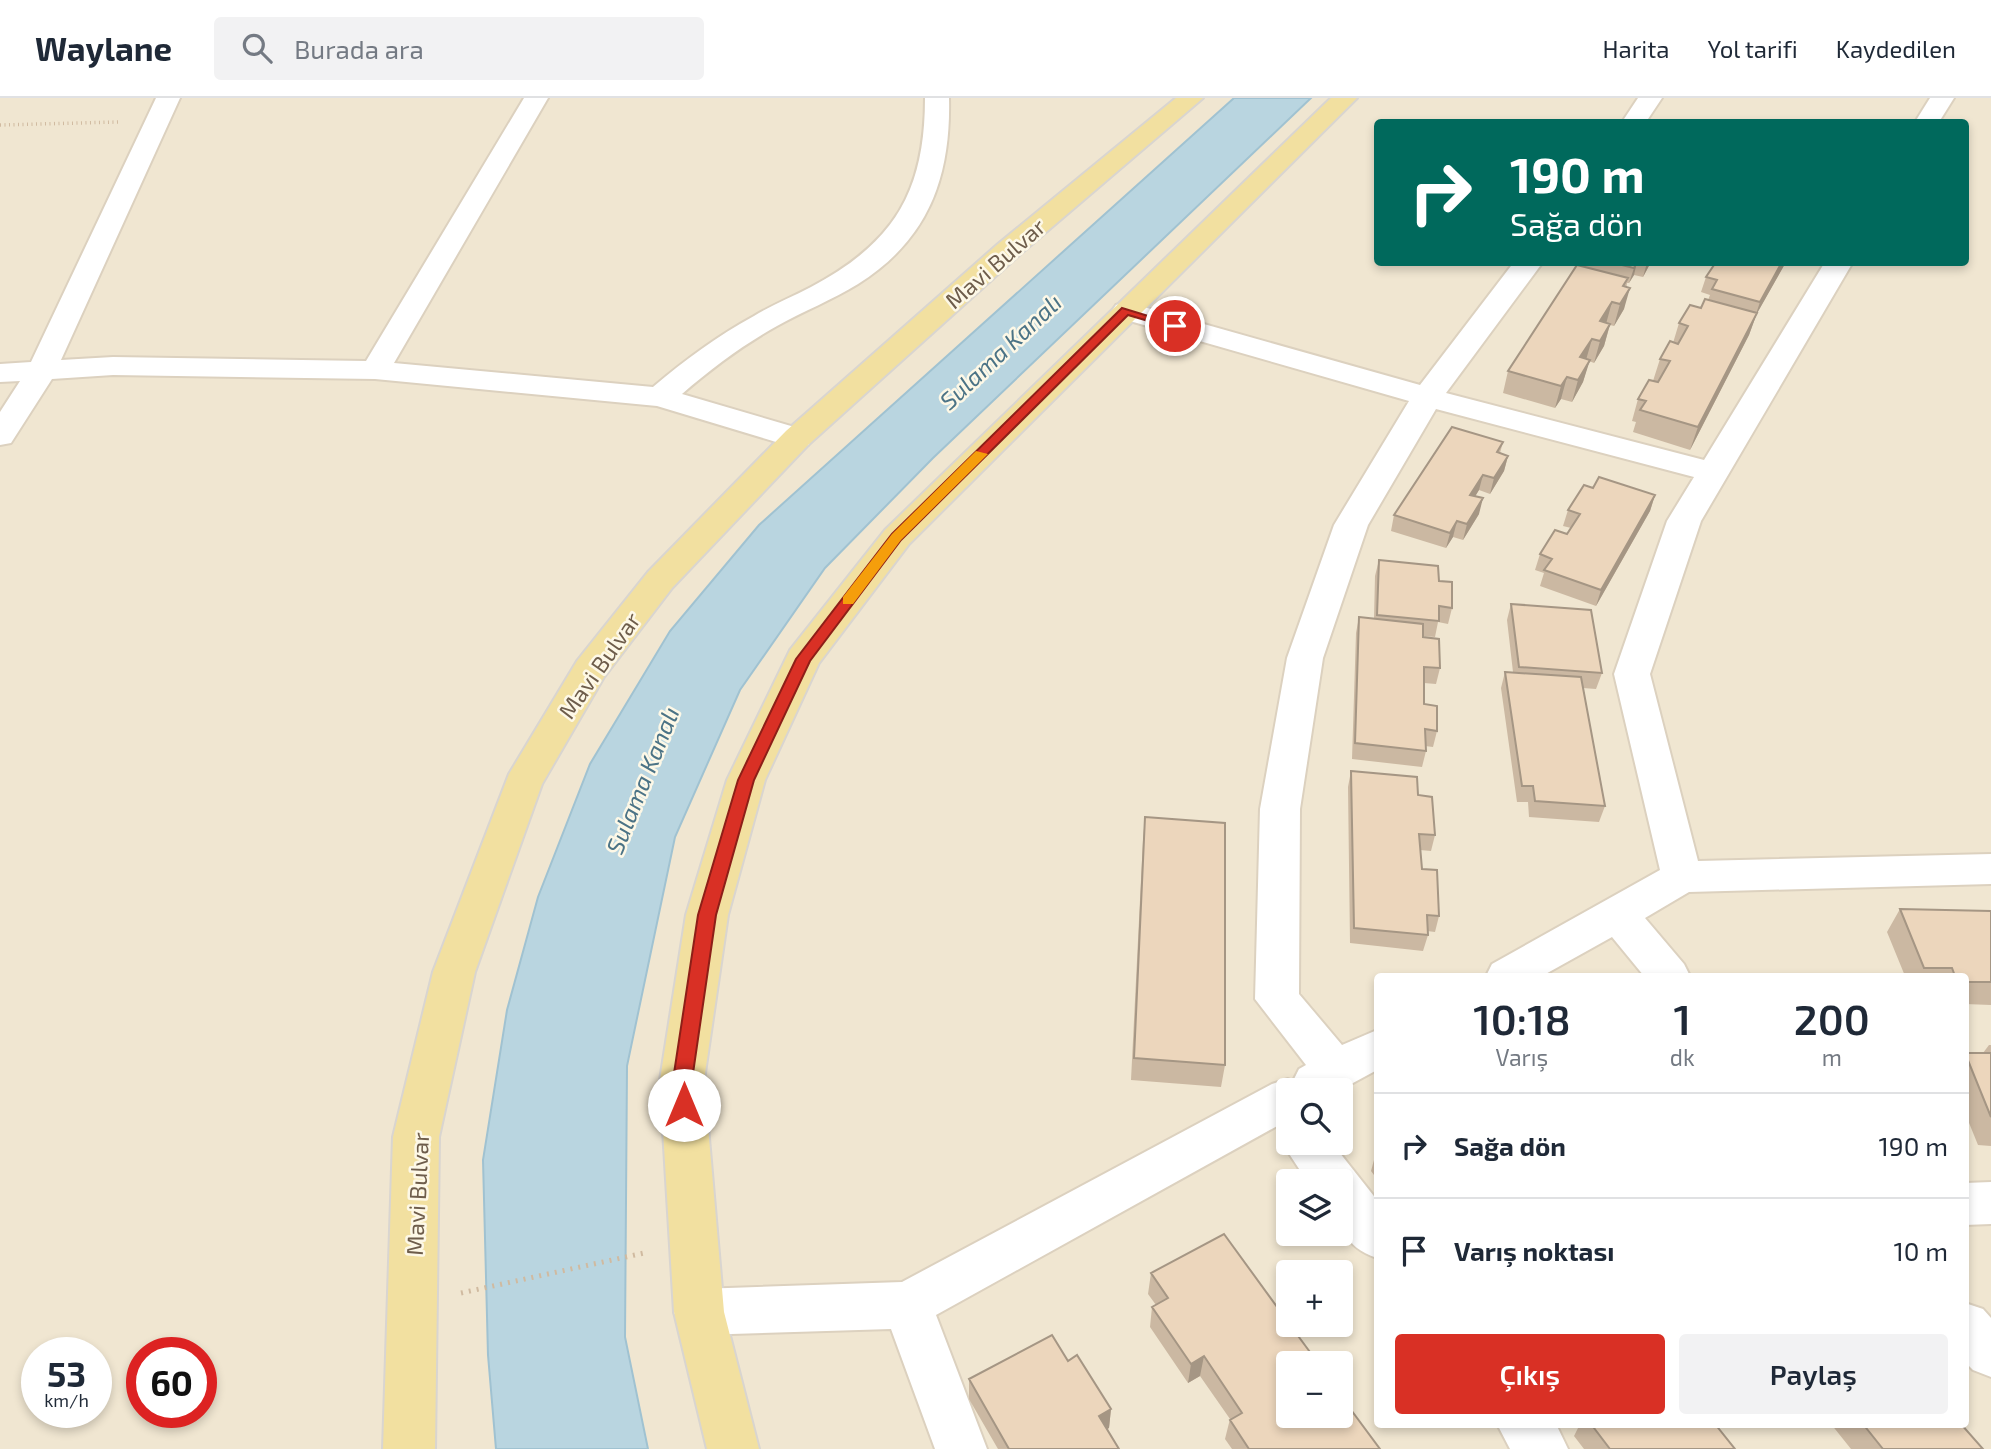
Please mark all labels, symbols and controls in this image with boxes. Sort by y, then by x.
search box [214,17,704,80]
text: Waylane [35,28,172,68]
icon: search [238,29,276,67]
text: Burada ara [294,33,424,64]
text: Harita [1602,34,1670,63]
text: Yol tarifi [1708,34,1798,63]
text: Kaydedilen [1836,34,1956,63]
text: 190 m [1510,144,1645,203]
icon: right [1395,147,1486,238]
text: Sağa dön [1510,204,1643,242]
street label: Mavi Bulvar [939,212,1051,314]
water label: Sulama Kanalı [933,287,1067,415]
pin [1145,296,1205,356]
icon: arrive [1156,307,1194,345]
street label: Mavi Bulvar [552,606,646,724]
water label: Sulama Kanalı [599,702,685,858]
text: 10:18 [1473,993,1571,1043]
text: 1 [1673,993,1691,1043]
text: 200 [1794,993,1870,1043]
text: Varış [1496,1043,1548,1071]
text: dk [1670,1043,1695,1071]
text: m [1822,1043,1842,1071]
position arrow [647,1068,721,1142]
map controls [1276,1078,1353,1428]
button: search [1276,1078,1353,1155]
icon: right [1395,1127,1433,1165]
text: Sağa dön [1454,1130,1566,1161]
text: 190 m [1879,1130,1948,1161]
street label: Mavi Bulvar [400,1132,434,1256]
button: layers [1276,1169,1353,1246]
icon: arrive [1395,1232,1433,1270]
text: Varış noktası [1454,1235,1614,1266]
text: 10 m [1893,1235,1948,1266]
button: + [1276,1260,1353,1337]
button: Çıkış [1395,1334,1665,1414]
button: Paylaş [1679,1334,1948,1414]
speed limit sign: 60 [126,1337,217,1428]
button: − [1276,1351,1353,1428]
text: 53 [47,1352,86,1394]
text: km/h [44,1389,89,1411]

